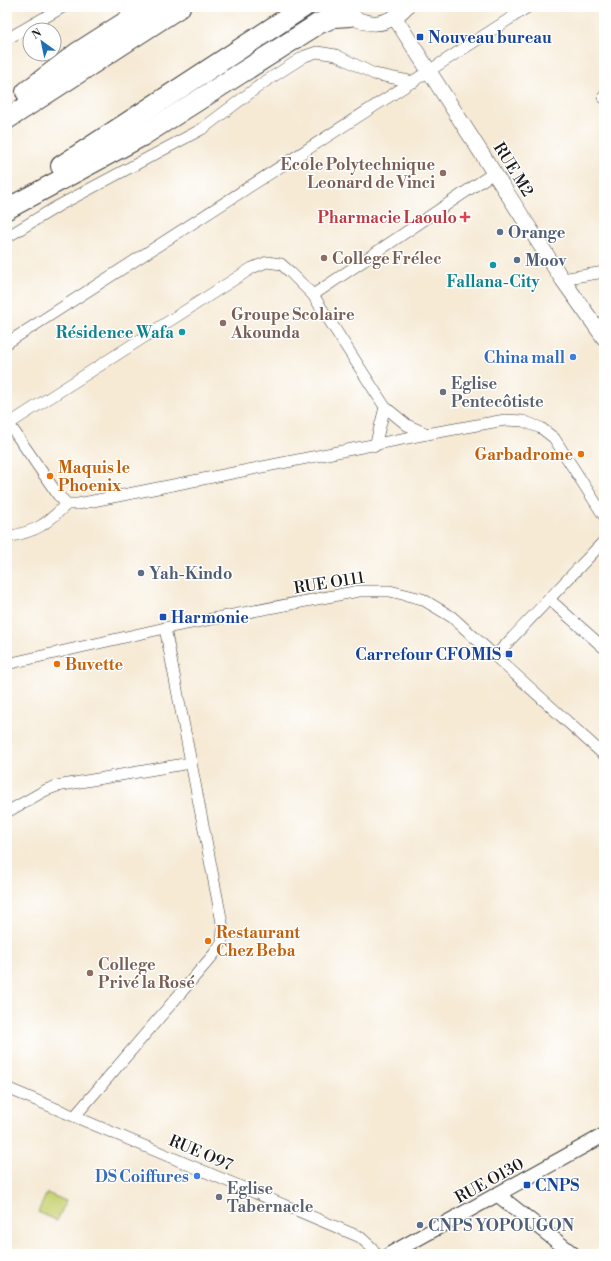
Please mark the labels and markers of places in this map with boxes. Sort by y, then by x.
place label: Nouveau bureau [428,28,552,48]
marker: Nouveau bureau [415,32,425,42]
place label: Ecole Polytechnique Leonard de Vinci [281,155,435,193]
marker: Ecole Polytechnique Leonard de Vinci [438,168,448,178]
place label: Pharmacie Laoulo [318,208,457,228]
marker: Pharmacie Laoulo [460,212,470,222]
place label: Orange [508,223,566,243]
marker: Orange [495,227,505,237]
place label: College Frélec [332,249,442,269]
place label: Moov [525,251,567,271]
marker: College Frélec [319,253,329,263]
marker: Moov [512,255,522,265]
marker: Fallana-City [488,260,498,270]
place label: Fallana-City [446,272,540,292]
place label: Groupe Scolaire Akounda [230,305,355,343]
marker: Groupe Scolaire Akounda [218,318,228,328]
place label: Résidence Wafa [56,323,174,343]
marker: Résidence Wafa [177,327,187,337]
place label: China mall [484,348,566,368]
marker: China mall [568,352,578,362]
place label: Eglise Pentecôtiste [451,374,544,412]
marker: Eglise Pentecôtiste [438,387,448,397]
place label: Garbadrome [475,445,573,465]
marker: Garbadrome [576,449,586,459]
place label: Maquis le Phoenix [58,458,131,496]
marker: Maquis le Phoenix [45,471,55,481]
place label: Yah-Kindo [149,564,232,584]
marker: Yah-Kindo [136,568,146,578]
place label: Harmonie [171,608,249,628]
marker: Harmonie [158,612,168,622]
place label: Carrefour CFOMIS [355,645,501,665]
marker: Carrefour CFOMIS [504,649,514,659]
place label: Buvette [65,655,123,675]
marker: Buvette [52,659,62,669]
place label: Restaurant Chez Beba [216,923,300,961]
marker: Restaurant Chez Beba [203,936,213,946]
place label: College Privé la Rosé [98,955,195,993]
marker: College Privé la Rosé [85,968,95,978]
place label: DS Coiffures [95,1167,189,1187]
marker: DS Coiffures [192,1171,202,1181]
place label: CNPS [535,1176,579,1196]
place label: Eglise Tabernacle [227,1179,314,1217]
marker: CNPS [522,1180,532,1190]
marker: Eglise Tabernacle [214,1192,224,1202]
place label: CNPS YOPOUGON [428,1216,575,1236]
marker: CNPS YOPOUGON [415,1220,425,1230]

